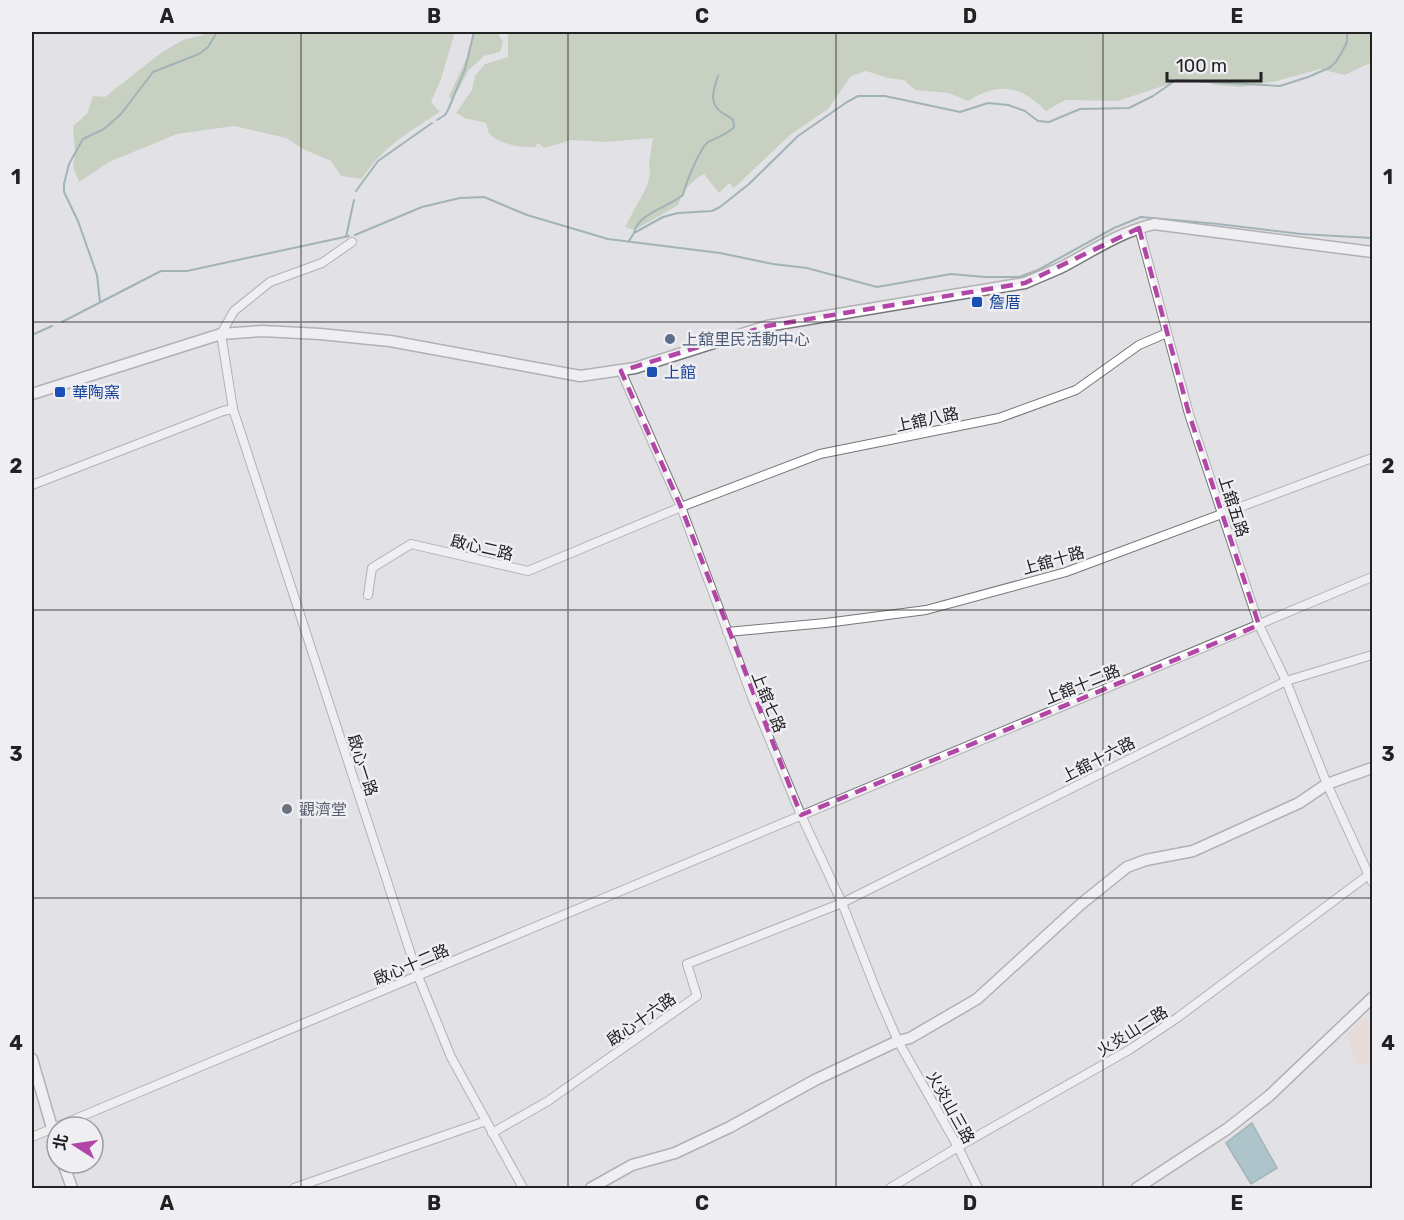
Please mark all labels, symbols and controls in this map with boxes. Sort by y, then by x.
text: A [160,4,175,28]
text: B [427,4,441,28]
text: C [695,4,709,28]
text: D [963,4,977,28]
text: E [1231,4,1243,28]
scale bar [1167,45,1262,83]
text: 100 m [1176,55,1227,77]
text: 1 [11,165,21,189]
text: 1 [1383,165,1393,189]
place label: 詹厝 [989,293,1021,312]
marker: 詹厝 [970,295,984,309]
place label: 上舘里民活動中心 [682,330,810,349]
marker: 上舘里民活動中心 [663,332,677,346]
place label: 上館 [664,363,696,382]
marker: 上館 [645,365,659,379]
place label: 華陶窯 [72,383,120,402]
marker: 華陶窯 [53,385,67,399]
street label: 上舘八路 [894,404,960,435]
text: 2 [10,454,23,478]
text: 2 [1382,454,1395,478]
street label: 上舘五路 [1215,473,1252,540]
street label: 啟心二路 [449,531,515,564]
street label: 上舘十路 [1020,543,1087,578]
street label: 上舘十二路 [1042,661,1123,708]
street label: 上舘七路 [748,669,789,735]
street label: 啟心一路 [344,732,381,799]
street label: 上舘十六路 [1058,733,1138,786]
text: 3 [9,742,23,766]
text: 3 [1381,742,1395,766]
place label: 觀濟堂 [299,800,347,819]
marker: 觀濟堂 [280,802,294,816]
street label: 啟心十二路 [371,940,452,989]
street label: 啟心十六路 [603,989,680,1050]
street label: 火炎山二路 [1093,1002,1171,1061]
text: 4 [9,1031,23,1055]
text: 4 [1381,1031,1395,1055]
street label: 火炎山三路 [923,1068,978,1147]
north arrow [45,1115,105,1175]
text: 北 [50,1132,72,1152]
text: A [160,1191,175,1215]
text: B [427,1191,441,1215]
text: C [695,1191,709,1215]
text: D [963,1191,977,1215]
text: E [1231,1191,1243,1215]

